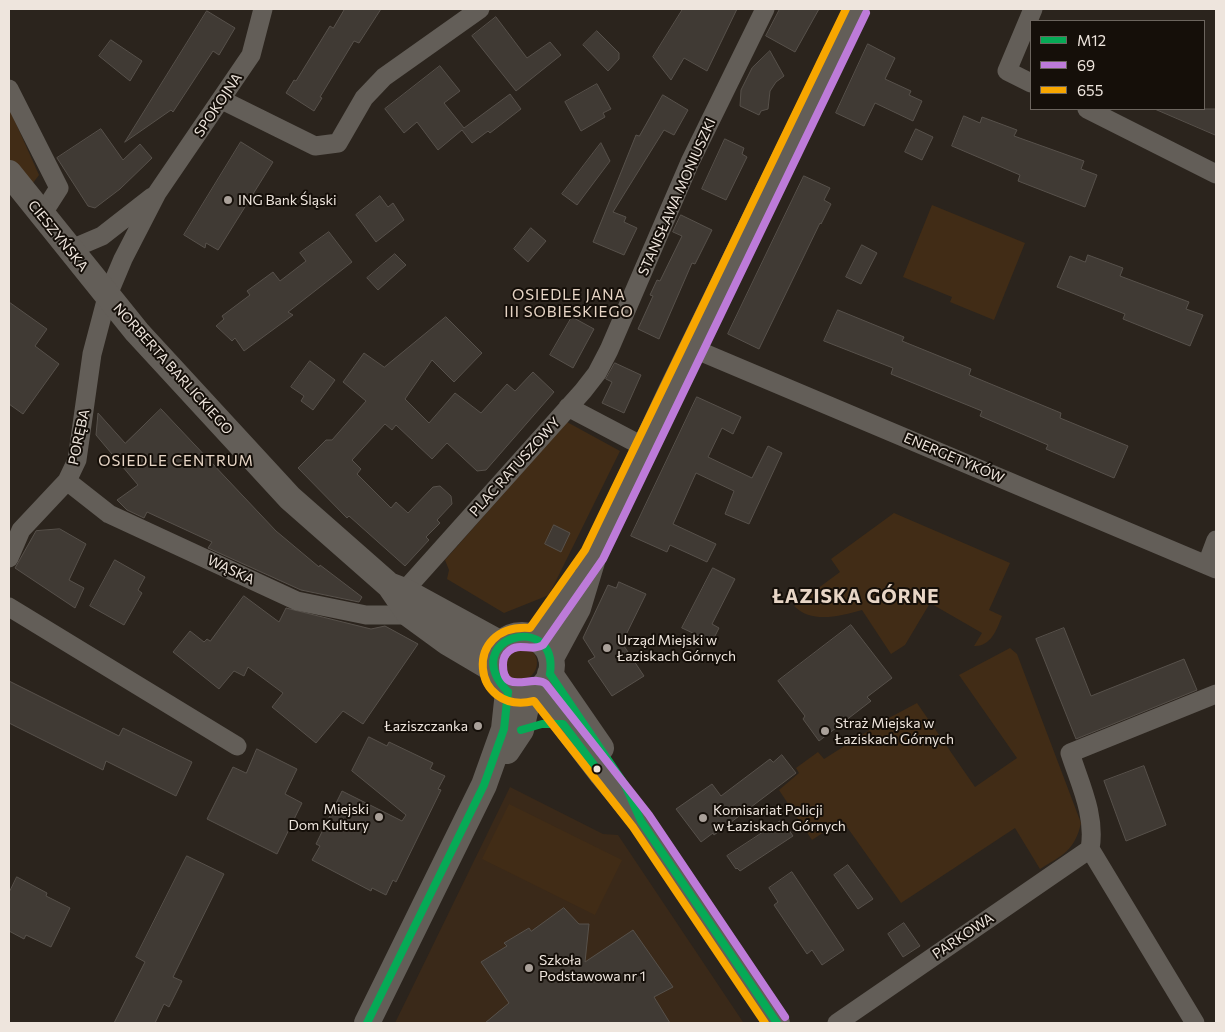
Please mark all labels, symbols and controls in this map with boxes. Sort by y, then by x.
legend [1030,20,1205,110]
text: M12 [1077,31,1106,49]
text: 69 [1077,56,1095,74]
street label: SPOKOJNA [191,70,245,140]
text: 655 [1077,81,1103,99]
street label: STANISŁAWA MONIUSZKI [635,116,719,278]
place label: ING Bank Śląski [238,192,337,208]
marker: ING Bank Śląski [222,194,234,206]
street label: CIESZYŃSKA [24,197,92,275]
district label: OSIEDLE JANA III SOBIESKIEGO [502,286,636,321]
street label: NORBERTA BARLICKIEGO [110,300,236,438]
street label: PORĘBA [65,408,93,466]
street label: PLAC RATUSZOWY [466,414,564,520]
street label: ENERGETYKÓW [901,429,1007,487]
district label: OSIEDLE CENTRUM [96,452,256,470]
street label: WĄSKA [205,552,257,588]
district label: ŁAZISKA GÓRNE [771,586,941,608]
place label: Urząd Miejski w Łaziskach Górnych [617,632,736,664]
marker: Urząd Miejski w Łaziskach Górnych [601,642,613,654]
place label: Straż Miejska w Łaziskach Górnych [835,715,954,748]
place label: Łaziszczanka [385,718,468,734]
marker: Łaziszczanka [472,720,484,732]
marker: Straż Miejska w Łaziskach Górnych [819,725,831,737]
unlabelled marker [592,764,602,774]
place label: Miejski Dom Kultury [288,801,369,834]
place label: Komisariat Policji w Łaziskach Górnych [713,802,846,834]
marker: Miejski Dom Kultury [373,811,385,823]
marker: Komisariat Policji w Łaziskach Górnych [697,812,709,824]
street label: PARKOWA [929,909,997,963]
place label: Szkoła Podstawowa nr 1 [539,952,646,984]
marker: Szkoła Podstawowa nr 1 [523,962,535,974]

